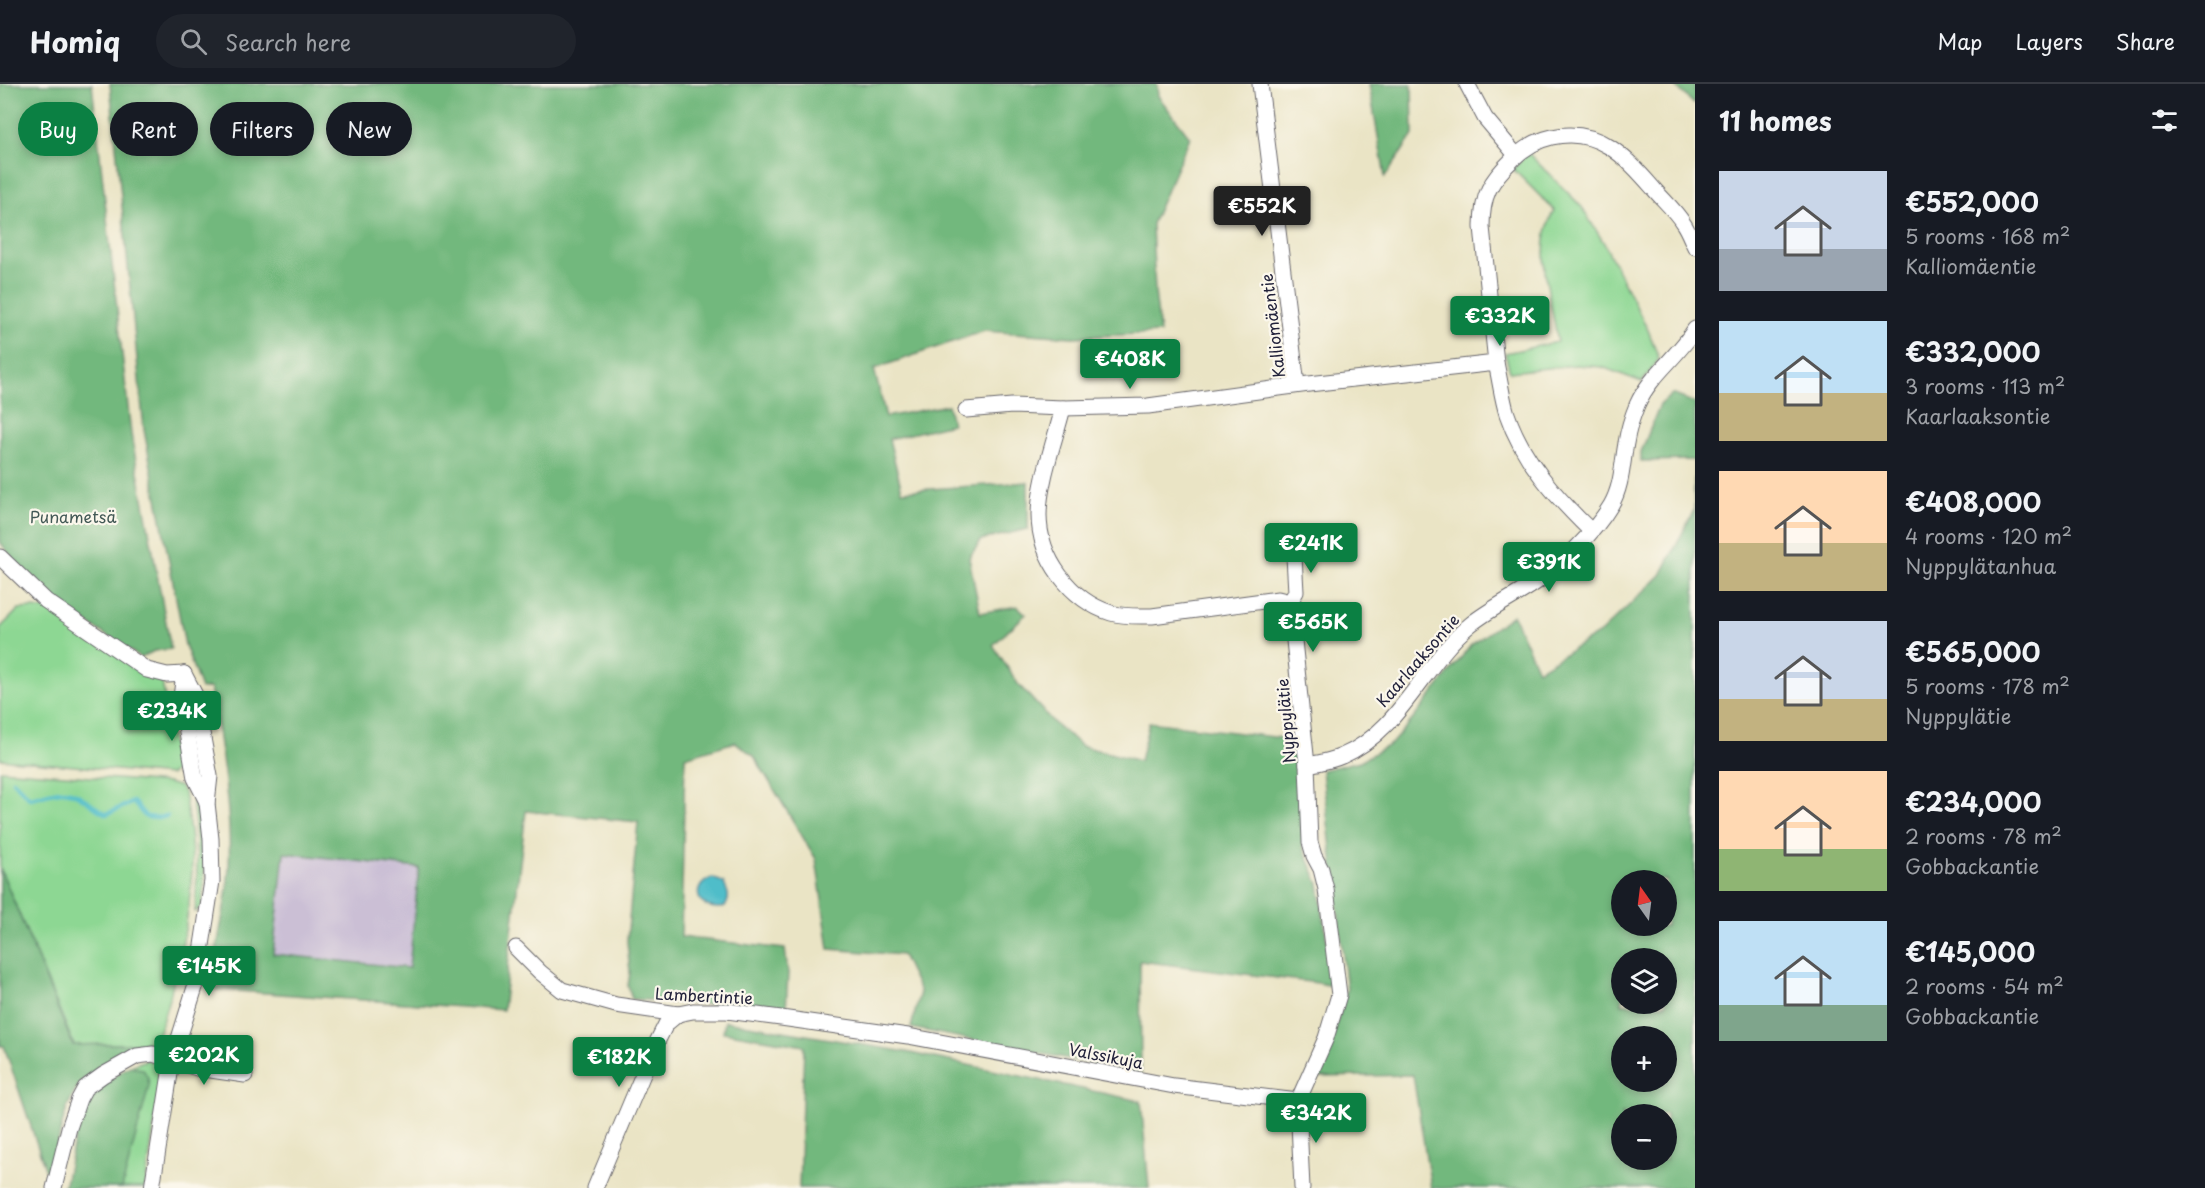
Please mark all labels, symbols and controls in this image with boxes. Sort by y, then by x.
search box [156,14,576,68]
text: Homiq [30,20,120,63]
icon: search [177,25,210,58]
text: Search here [225,25,351,58]
text: Map [1938,25,1982,57]
text: Layers [2015,25,2083,57]
text: Share [2116,25,2175,57]
text: 11 homes [1719,101,1832,140]
chip: Buy [18,102,98,156]
chip: Rent [110,102,198,156]
chip: Filters [210,102,314,156]
chip: New [326,102,412,156]
icon: filters [2148,104,2181,137]
text: €552,000 [1905,182,2039,221]
pin: €552K [1220,186,1304,237]
text: €552K [1228,190,1296,220]
icon: home [1767,195,1839,267]
text: 5 rooms · 168 m² [1905,221,2070,251]
text: Kalliomäentie [1905,251,2036,281]
street label: Kalliomäentie [1254,272,1290,380]
pin: €332K [1458,296,1542,347]
text: €332K [1464,300,1536,330]
text: €332,000 [1905,332,2040,371]
pin: €408K [1088,339,1172,390]
text: €408K [1094,343,1166,373]
icon: home [1767,345,1839,417]
text: 3 rooms · 113 m² [1905,371,2065,401]
text: Kaarlaaksontie [1905,401,2050,431]
text: €408,000 [1905,482,2041,521]
icon: home [1767,495,1839,567]
park label: Punametsä [30,504,116,528]
text: 4 rooms · 120 m² [1905,521,2072,551]
pin: €241K [1269,523,1353,574]
text: €241K [1279,527,1343,557]
pin: €391K [1507,542,1591,593]
text: €391K [1517,546,1581,576]
text: Nyppylätanhua [1905,551,2056,581]
pin: €565K [1271,602,1355,653]
text: €565K [1278,606,1348,636]
street label: Kaarlaaksontie [1370,608,1464,712]
text: €565,000 [1905,632,2040,671]
icon: home [1767,645,1839,717]
text: 5 rooms · 178 m² [1905,671,2070,701]
street label: Nyppylätie [1269,678,1301,764]
pin: €234K [130,691,214,742]
text: €234K [137,695,207,725]
text: Nyppylätie [1905,701,2011,731]
text: €234,000 [1905,782,2041,821]
icon: home [1767,795,1839,867]
text: 2 rooms · 78 m² [1905,821,2062,851]
text: Gobbackantie [1905,851,2039,881]
north arrow [1611,870,1677,936]
map controls [1611,870,1677,1170]
text: €145,000 [1905,932,2035,971]
icon: home [1767,945,1839,1017]
pin: €145K [167,946,251,997]
button: layers [1611,948,1677,1014]
text: €145K [176,950,242,980]
text: 2 rooms · 54 m² [1905,971,2064,1001]
street label: Lambertintie [654,980,754,1010]
text: Gobbackantie [1905,1001,2039,1031]
button: + [1611,1026,1677,1092]
pin: €202K [162,1035,246,1086]
street label: Valssikuja [1067,1036,1146,1074]
pin: €182K [577,1037,661,1088]
text: €202K [168,1039,240,1069]
text: €182K [587,1041,651,1071]
pin: €342K [1274,1093,1358,1144]
text: €342K [1280,1097,1352,1127]
button: − [1611,1104,1677,1170]

